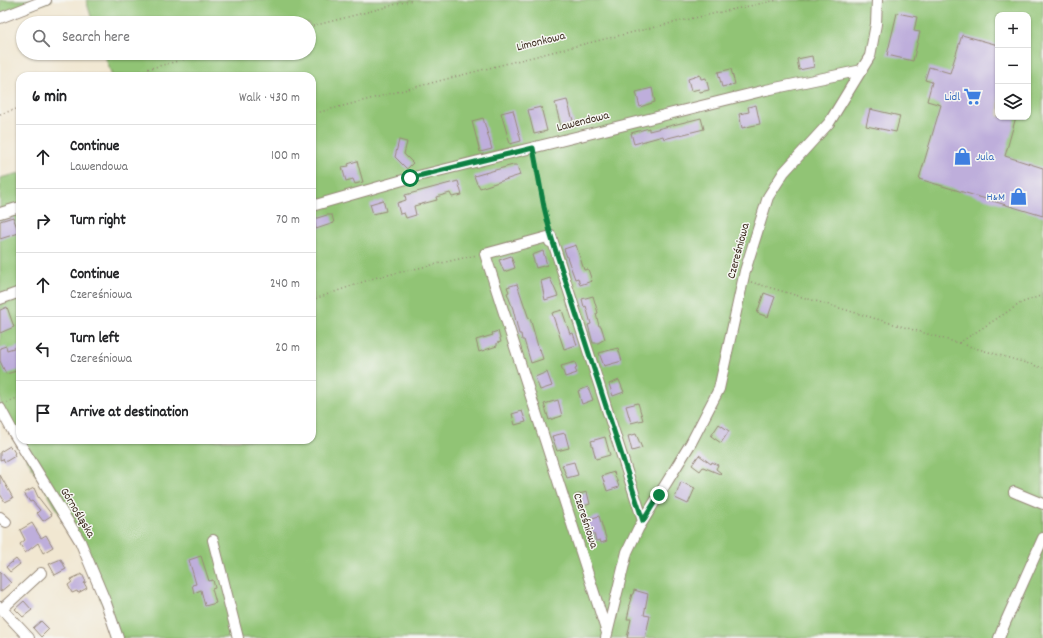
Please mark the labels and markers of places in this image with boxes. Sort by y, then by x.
supermarket icon: Lidl [963,87,983,107]
place label: Lidl [944,89,960,106]
shop icon: Jula [953,147,973,167]
place label: Jula [976,149,994,166]
shop icon: H&M [1008,187,1028,207]
place label: H&M [987,189,1005,206]

